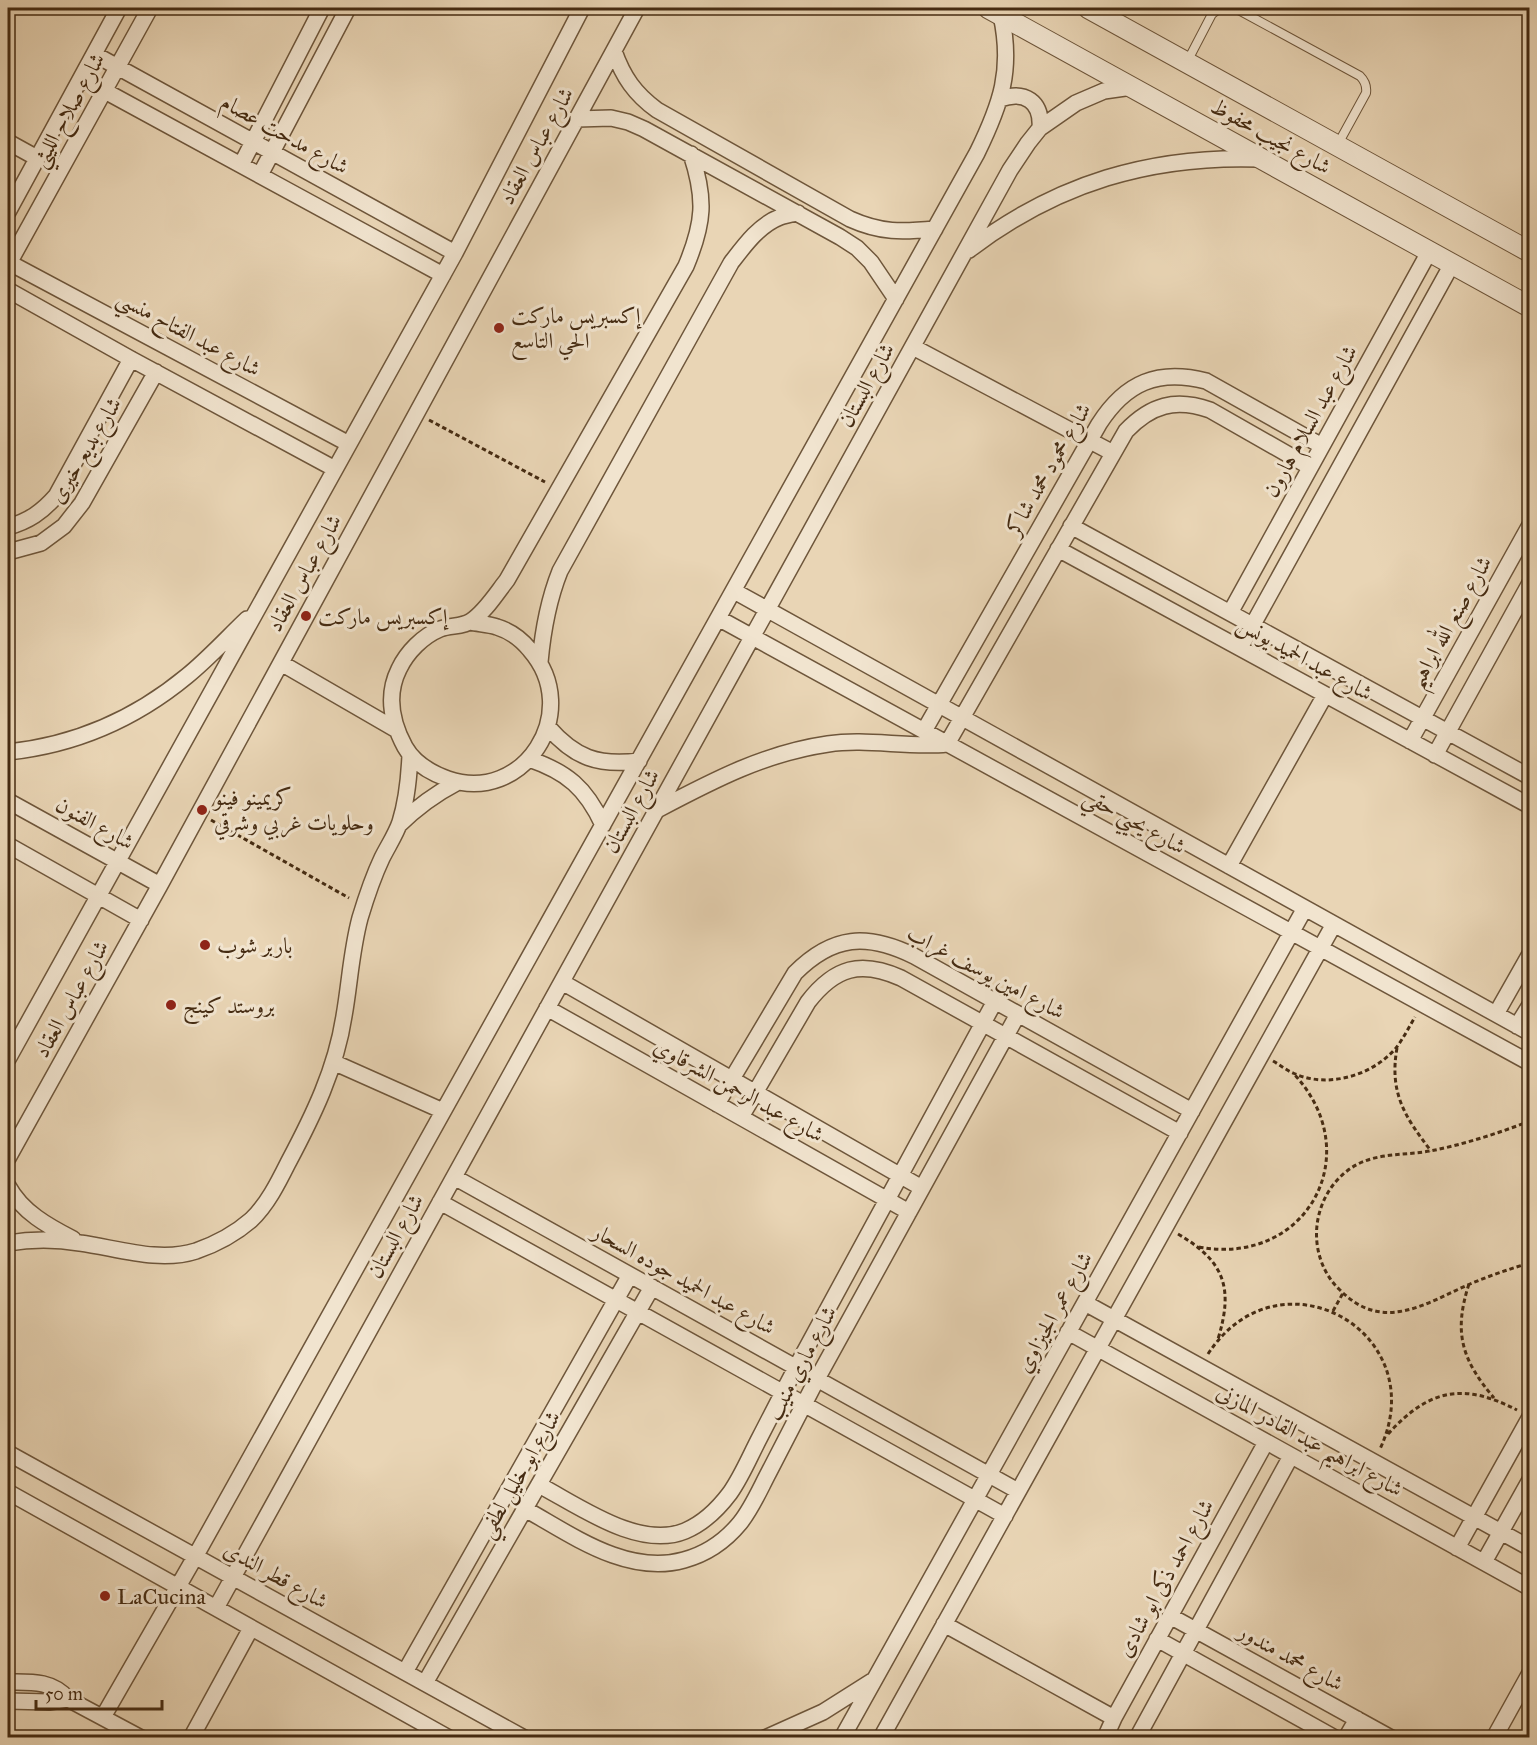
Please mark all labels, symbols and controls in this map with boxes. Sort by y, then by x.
street label: شارع صلاح الليثي [25,48,117,176]
street label: شارع عباس العقاد [493,82,584,212]
street label: شارع مدحت عصام [214,88,354,185]
street label: شارع نجيب محفوظ [1204,92,1336,184]
street label: شارع عبد الفتاح منسي [109,284,265,388]
place label: إكسبريس ماركت الحي التاسع [511,302,642,361]
marker: إكسبريس ماركت الحي التاسع [492,321,506,335]
street label: شارع البستان [832,338,905,434]
street label: شارع عبد السلام هارون [1257,340,1368,505]
street label: شارع بديع خيرى [43,392,132,511]
street label: شارع محمود محمد شاكر [998,398,1101,544]
street label: شارع عباس العقاد [261,509,352,639]
street label: شارع صنع الله ابراهيم [1399,549,1504,697]
place label: إكسبريس ماركت [318,603,449,632]
marker: إكسبريس ماركت [299,609,313,623]
street label: شارع عبد الحميد يونس [1230,610,1378,711]
street label: شارع البستان [597,764,670,860]
street label: شارع يحيي حقي [1075,782,1191,868]
place label: كريمينو فينو وحلويات غربي وشرقي [212,784,374,841]
street label: شارع الفنون [49,790,139,860]
marker: كريمينو فينو وحلويات غربي وشرقي [195,803,209,817]
street label: شارع امين يوسف غراب [900,919,1070,1029]
place label: باربر شوب [217,932,292,959]
street label: شارع عباس العقاد [28,935,119,1065]
marker: باربر شوب [198,938,212,952]
place label: بروستد كينج [183,992,275,1025]
marker: بروستد كينج [164,998,178,1012]
street label: شارع عبد الرحمن الشرقاوي [647,1032,829,1152]
street label: شارع البستان [361,1189,434,1285]
street label: شارع عبد الحميد جوده السحار [584,1217,780,1345]
street label: شارع عمر الجيزاوي [1010,1247,1103,1380]
street label: شارع ماري منيب [760,1301,847,1427]
street label: شارع ابراهيم عبد القادر المازنى [1208,1378,1408,1509]
street label: شارع ابو خليل لطفي [472,1406,574,1547]
street label: شارع احمد ذكى ابو شادى [1110,1494,1224,1664]
street label: شارع قطر الندى [217,1535,333,1619]
place label: LaCucina [117,1583,206,1610]
marker: LaCucina [98,1589,112,1603]
street label: شارع محمد مندور [1230,1616,1348,1701]
scale bar [36,1673,162,1711]
text: 50 m [45,1683,83,1705]

